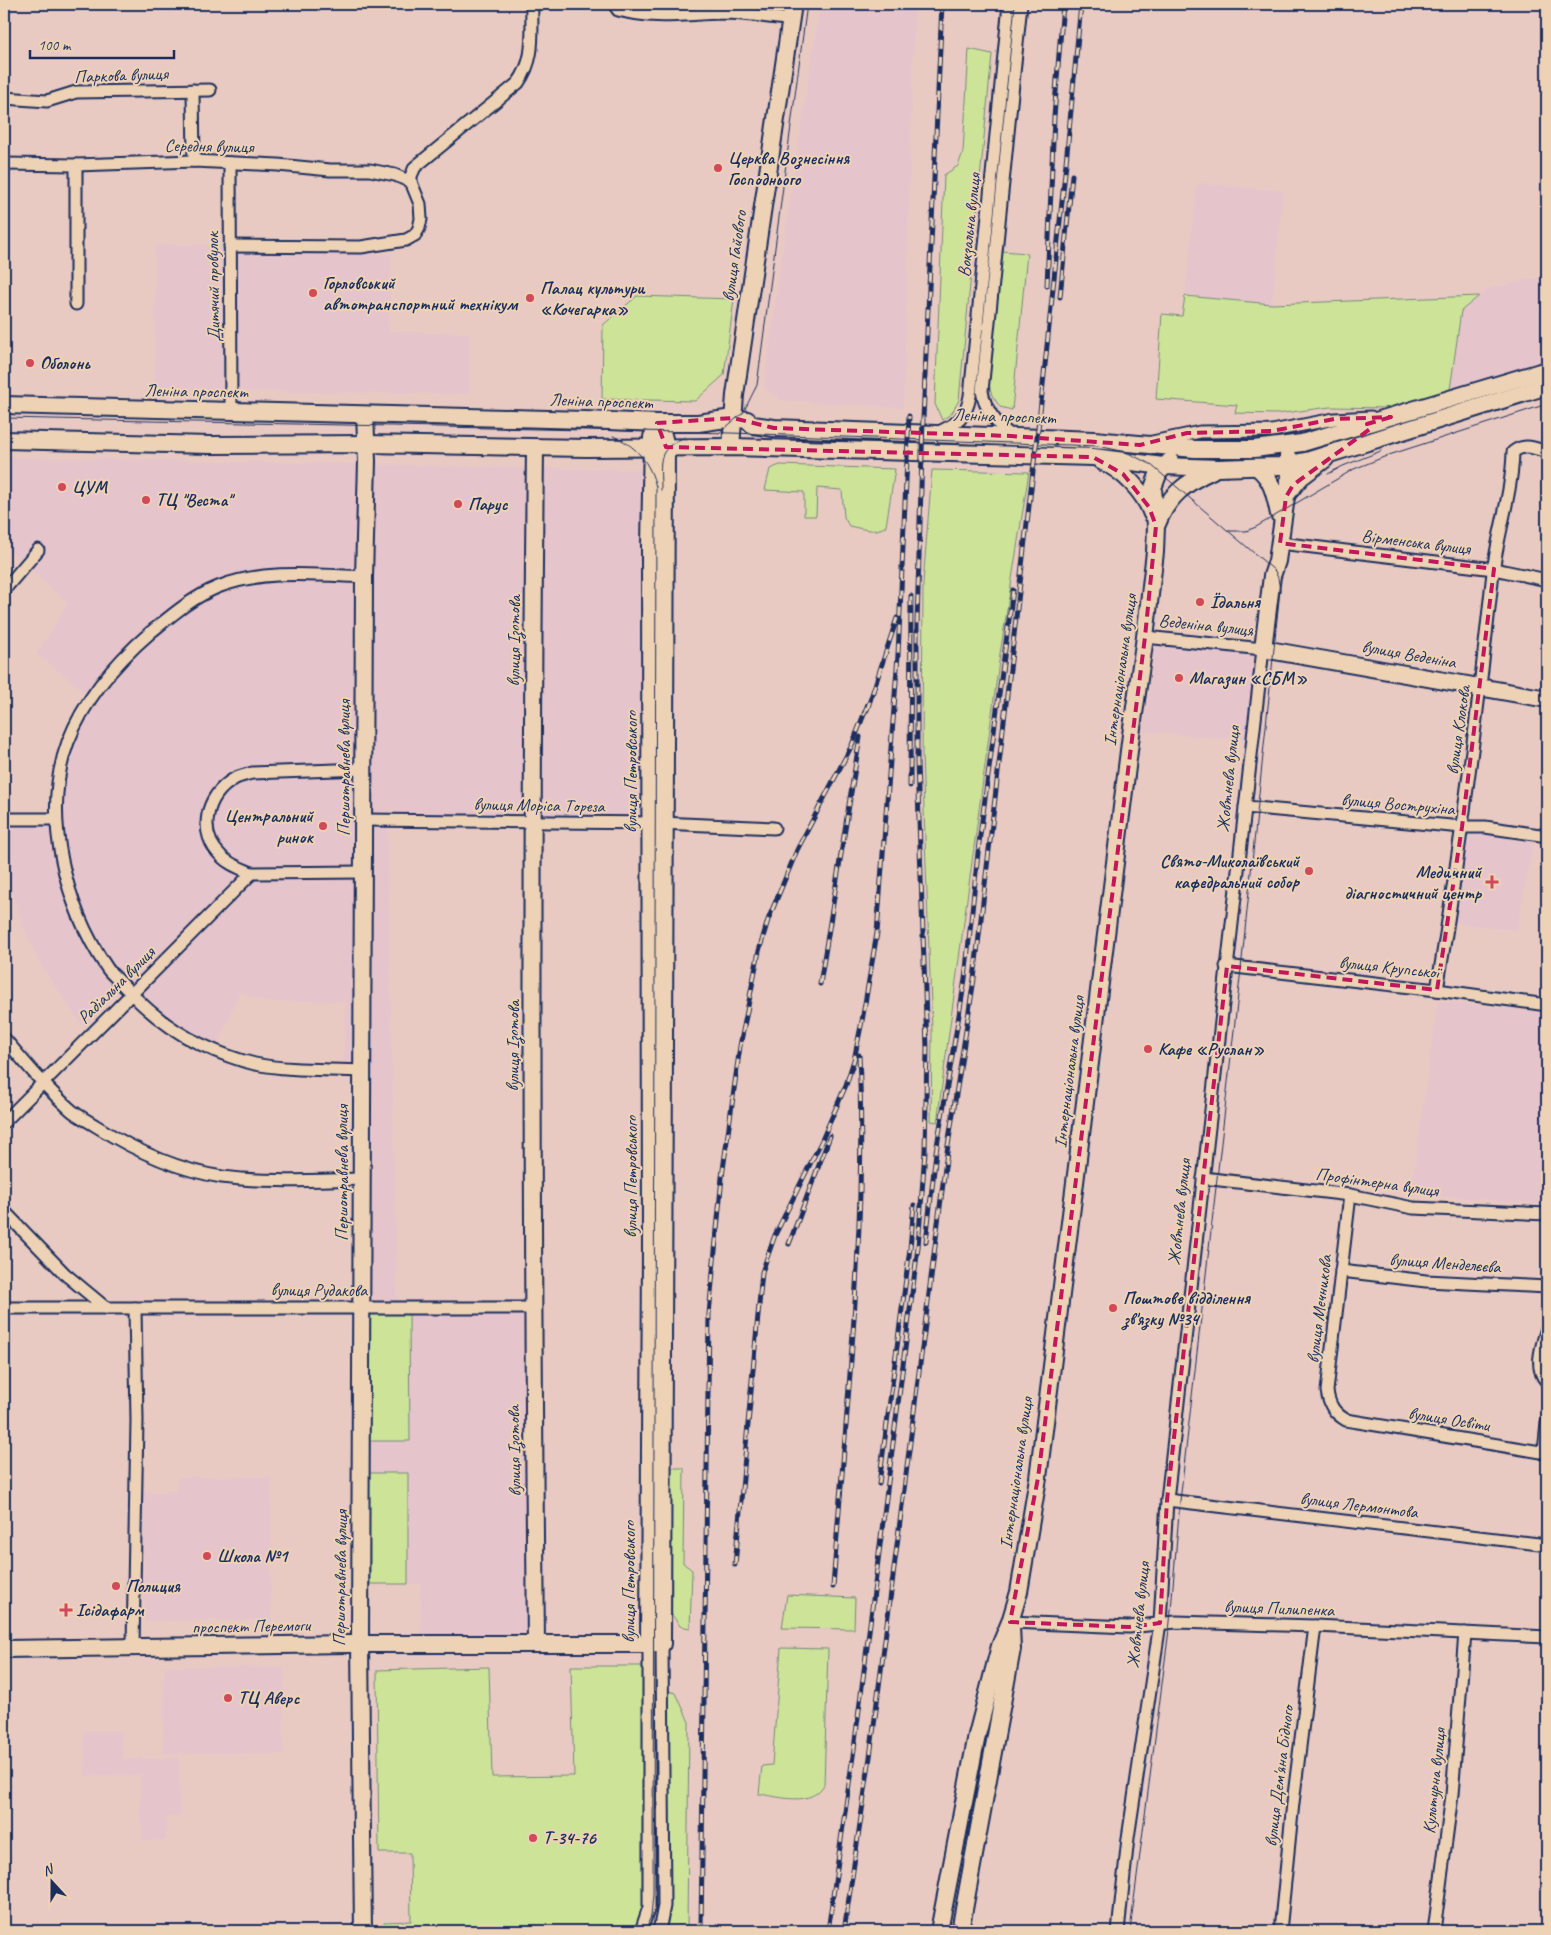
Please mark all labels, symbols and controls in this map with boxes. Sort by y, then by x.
scale bar [30,28,174,60]
text: 100 m [38,36,72,55]
street label: Паркова вулиця [74,62,170,88]
street label: Середня вулиця [164,134,256,158]
place label: Церква Вознесіння Господнього [728,147,851,190]
marker: Церква Вознесіння Господнього [712,162,724,174]
street label: Вокзальна вулиця [953,170,987,278]
street label: вулиця Гайового [717,207,752,303]
street label: Дитячий провулок [201,230,225,342]
place label: Горловський автотранспортний технікум [323,272,519,315]
place label: Палац культури «Кочегарка» [540,277,646,320]
marker: Горловський автотранспортний технікум [307,287,319,299]
marker: Палац культури «Кочегарка» [524,292,536,304]
place label: Оболонь [40,352,91,374]
marker: Оболонь [24,357,36,369]
street label: Леніна проспект [144,379,249,403]
street label: Леніна проспект [549,388,655,414]
street label: Леніна проспект [952,403,1058,429]
place label: ЦУМ [72,476,108,498]
marker: ЦУМ [56,481,68,493]
place label: ТЦ "Веста" [156,489,235,511]
place label: Парус [468,493,509,515]
marker: ТЦ "Веста" [140,494,152,506]
marker: Парус [452,498,464,510]
street label: Вірменська вулиця [1361,524,1473,560]
street label: Інтернаціональна вулиця [1098,591,1142,747]
place label: Їдальня [1210,591,1262,613]
street label: вулиця Ізотова [503,594,526,687]
marker: Їдальня [1194,596,1206,608]
street label: Веденіна вулиця [1158,609,1256,641]
street label: вулиця Веденіна [1360,635,1459,673]
place label: Магазин «СБМ» [1189,667,1308,690]
marker: Магазин «СБМ» [1173,672,1185,684]
street label: вулиця Клокова [1441,682,1475,776]
street label: Першотравнева вулиця [333,699,355,836]
street label: вулиця Петровського [620,709,642,833]
street label: Жовтнева вулиця [1211,723,1245,833]
street label: вулиця Вострухіна [1340,788,1457,820]
street label: вулиця Моріса Тореза [473,793,606,817]
place label: Центральний ринок [224,805,314,848]
marker: Центральний ринок [317,820,329,832]
place label: Свято-Миколаївський кафедральний собор [1160,850,1300,893]
place label: Медичний діагностичний центр [1344,861,1482,904]
marker: Свято-Миколаївський кафедральний собор [1303,865,1315,877]
marker: Медичний діагностичний центр [1485,875,1499,889]
street label: Радіальна вулиця [73,941,160,1028]
street label: вулиця Крупської [1338,951,1444,984]
street label: Інтернаціональна вулиця [1049,993,1089,1149]
street label: вулиця Ізотова [502,999,525,1092]
place label: Кафе «Руслан» [1158,1038,1265,1060]
marker: Кафе «Руслан» [1142,1043,1154,1055]
street label: Першотравнева вулиця [331,1104,353,1241]
street label: вулиця Петровського [620,1114,642,1238]
street label: Жовтнева вулиця [1162,1156,1196,1266]
street label: Профінтерна вулиця [1314,1163,1441,1202]
street label: вулиця Менделєєва [1389,1248,1502,1278]
street label: вулиця Мечникова [1301,1253,1337,1364]
street label: вулиця Рудакова [271,1279,368,1301]
place label: Поштове відділення зв'язку №34 [1121,1287,1252,1331]
marker: Поштове відділення зв'язку №34 [1107,1302,1119,1314]
street label: Інтернаціональна вулиця [994,1394,1038,1550]
street label: вулиця Освіти [1407,1402,1493,1437]
street label: вулиця Ізотова [502,1404,527,1497]
street label: вулиця Лермонтова [1299,1487,1420,1523]
street label: Першотравнева вулиця [328,1508,352,1646]
street label: вулиця Петровського [618,1519,640,1643]
place label: Школа №1 [217,1545,289,1567]
marker: Школа №1 [201,1550,213,1562]
street label: Жовтнева вулиця [1121,1559,1155,1669]
place label: Полиция [126,1575,181,1597]
marker: Полиция [110,1580,122,1592]
street label: вулиця Пилипенка [1224,1595,1336,1621]
place label: Ісідафарм [76,1599,145,1621]
marker: Ісідафарм [60,1604,72,1616]
street label: проспект Перемоги [192,1614,312,1638]
place label: ТЦ Аверс [238,1687,300,1709]
marker: ТЦ Аверс [222,1692,234,1704]
street label: вулиця Дем'яна Бідного [1259,1703,1299,1848]
street label: Культурна вулиця [1418,1725,1451,1835]
place label: Т-34-76 [543,1827,597,1849]
marker: Т-34-76 [527,1832,539,1844]
north arrow [28,1858,78,1908]
text: N [40,1860,57,1880]

